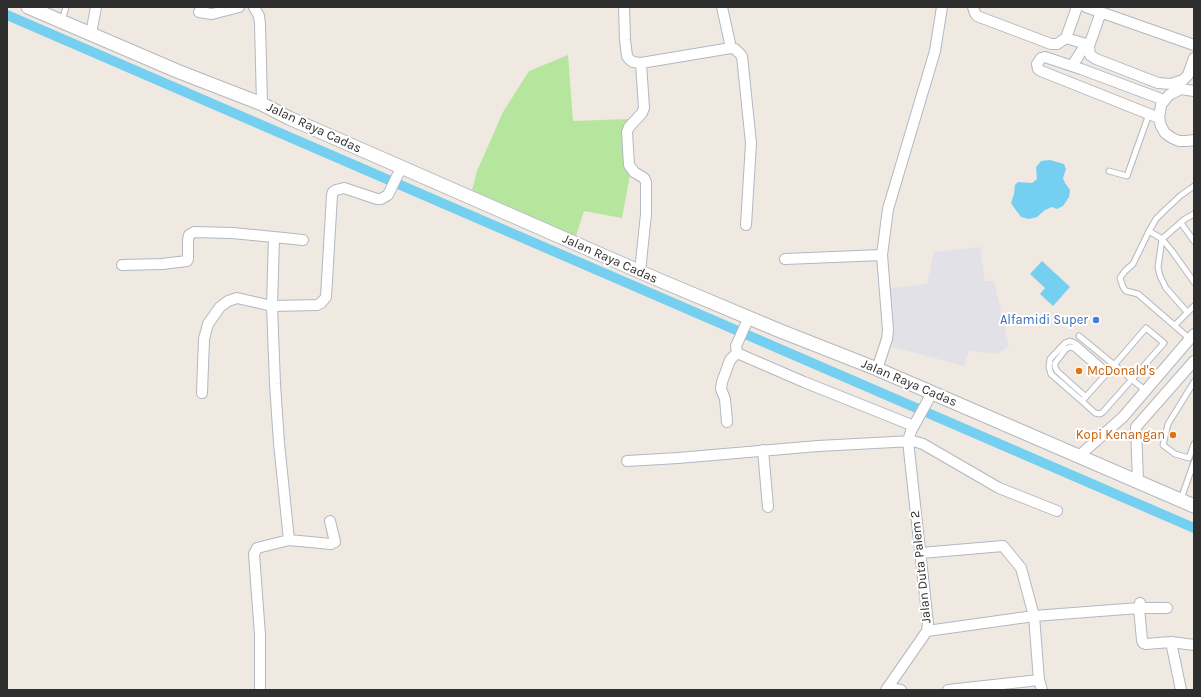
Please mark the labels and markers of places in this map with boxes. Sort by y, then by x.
place label: Alfamidi Super [1000,312,1088,328]
marker: Alfamidi Super [1091,315,1101,325]
place label: McDonald's [1087,363,1155,379]
marker: McDonald's [1074,366,1084,376]
place label: Kopi Kenangan [1076,427,1165,443]
marker: Kopi Kenangan [1168,430,1178,440]

